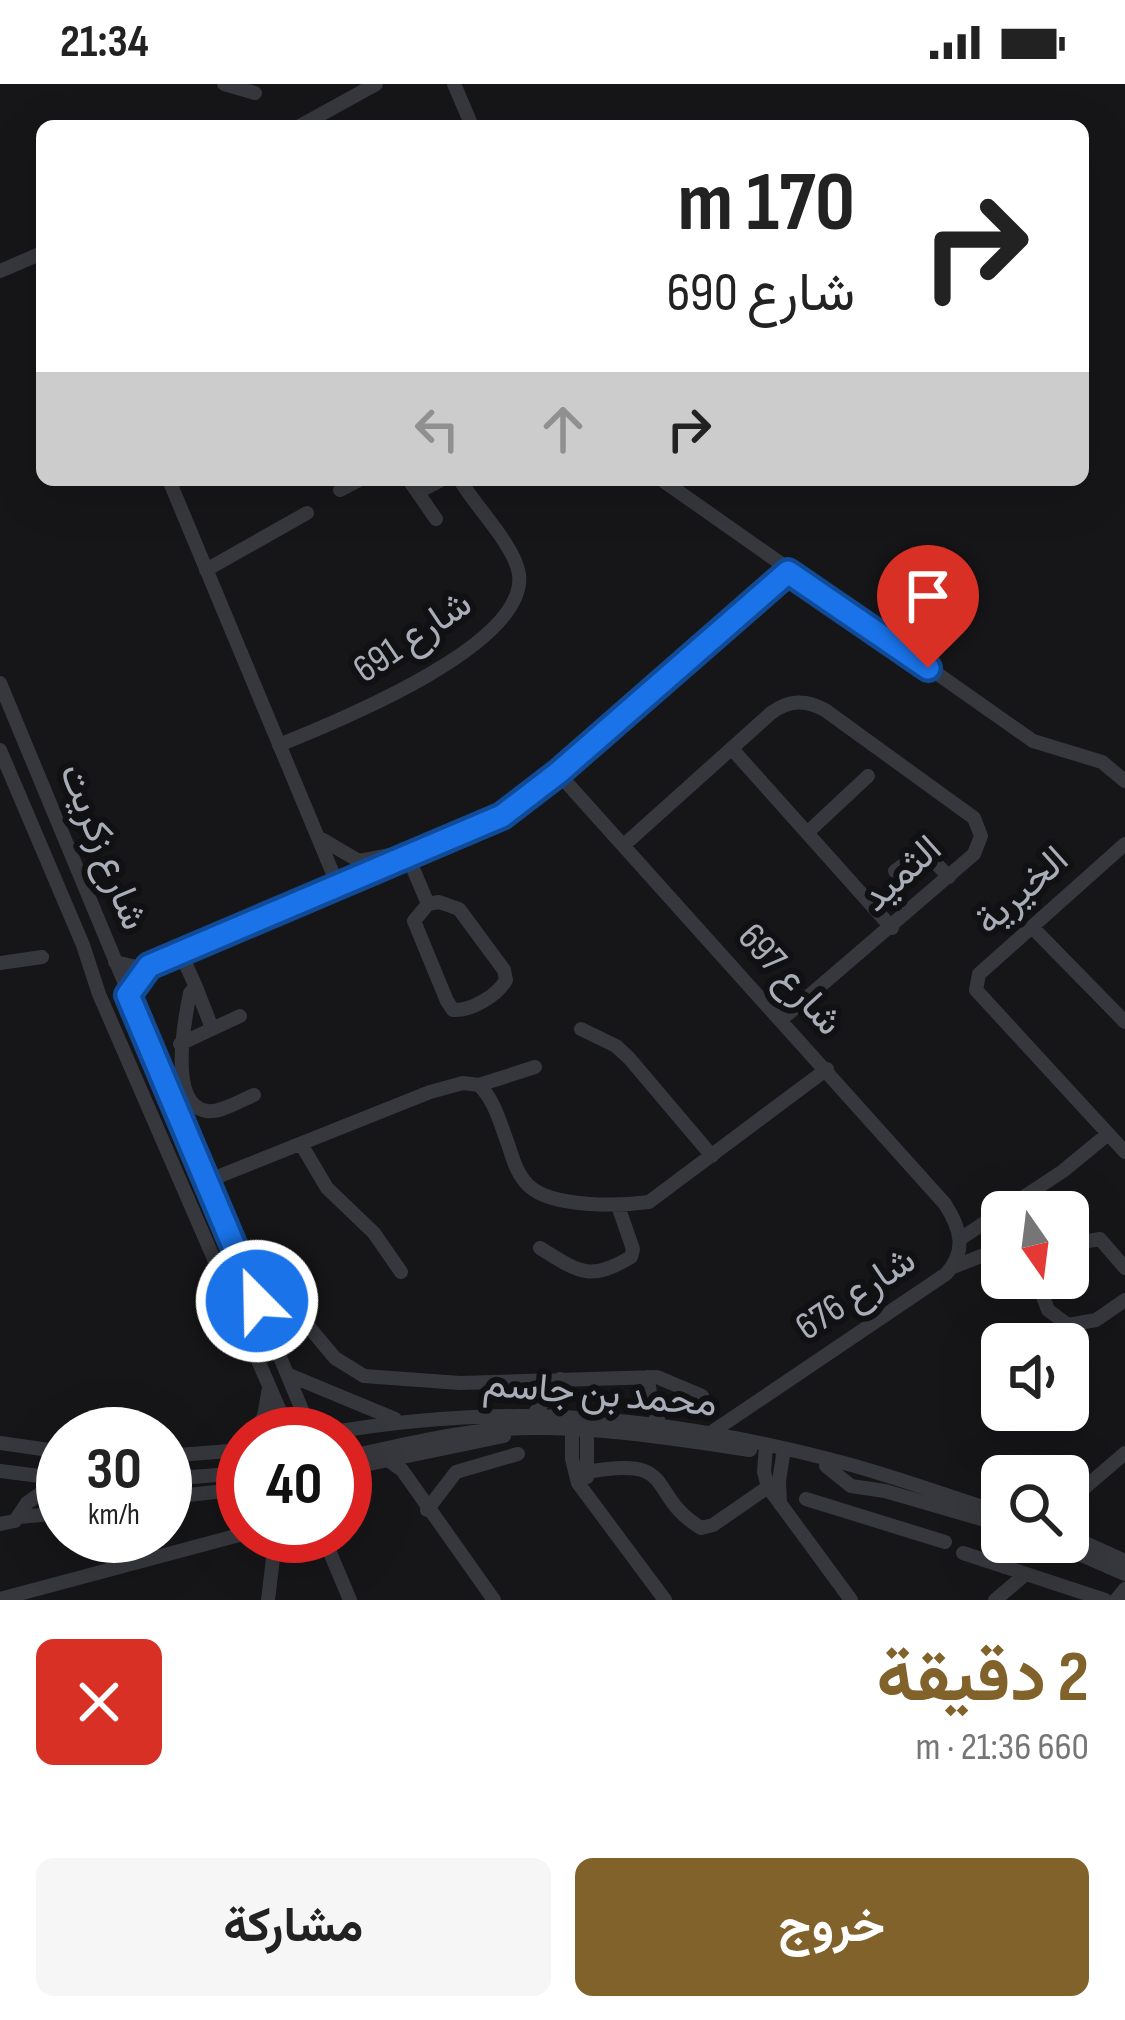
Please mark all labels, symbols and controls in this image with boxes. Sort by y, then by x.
text: 21:34 [60,15,149,70]
text: 170 m [678,153,855,254]
icon: right [897,168,1053,324]
text: شارع 690 [666,261,855,326]
icon: left [404,396,470,462]
icon: ahead [530,396,596,462]
icon: right [656,396,722,462]
pin [877,545,979,668]
icon: arrive [895,563,961,629]
street label: شارع 691 [345,580,482,694]
street label: شارع زكريت [47,757,158,937]
street label: الثميد [852,826,952,922]
street label: الخيرية [965,837,1079,945]
street label: شارع 697 [727,914,852,1046]
north arrow [981,1191,1089,1299]
map controls [981,1191,1089,1563]
street label: شارع 676 [787,1237,925,1352]
position arrow [194,1238,320,1364]
button: sound [981,1323,1089,1431]
street label: محمد بن جاسم [481,1360,719,1428]
speed limit sign: 40 [216,1407,372,1563]
text: 30 [86,1434,142,1506]
button: search [981,1455,1089,1563]
text: km/h [88,1497,140,1533]
text: 2 دقيقة [876,1635,1089,1722]
button: close [36,1639,162,1765]
text: 660 m · 21:36 [915,1724,1089,1771]
button: مشاركة [36,1858,551,1996]
button: خروج [575,1858,1089,1996]

